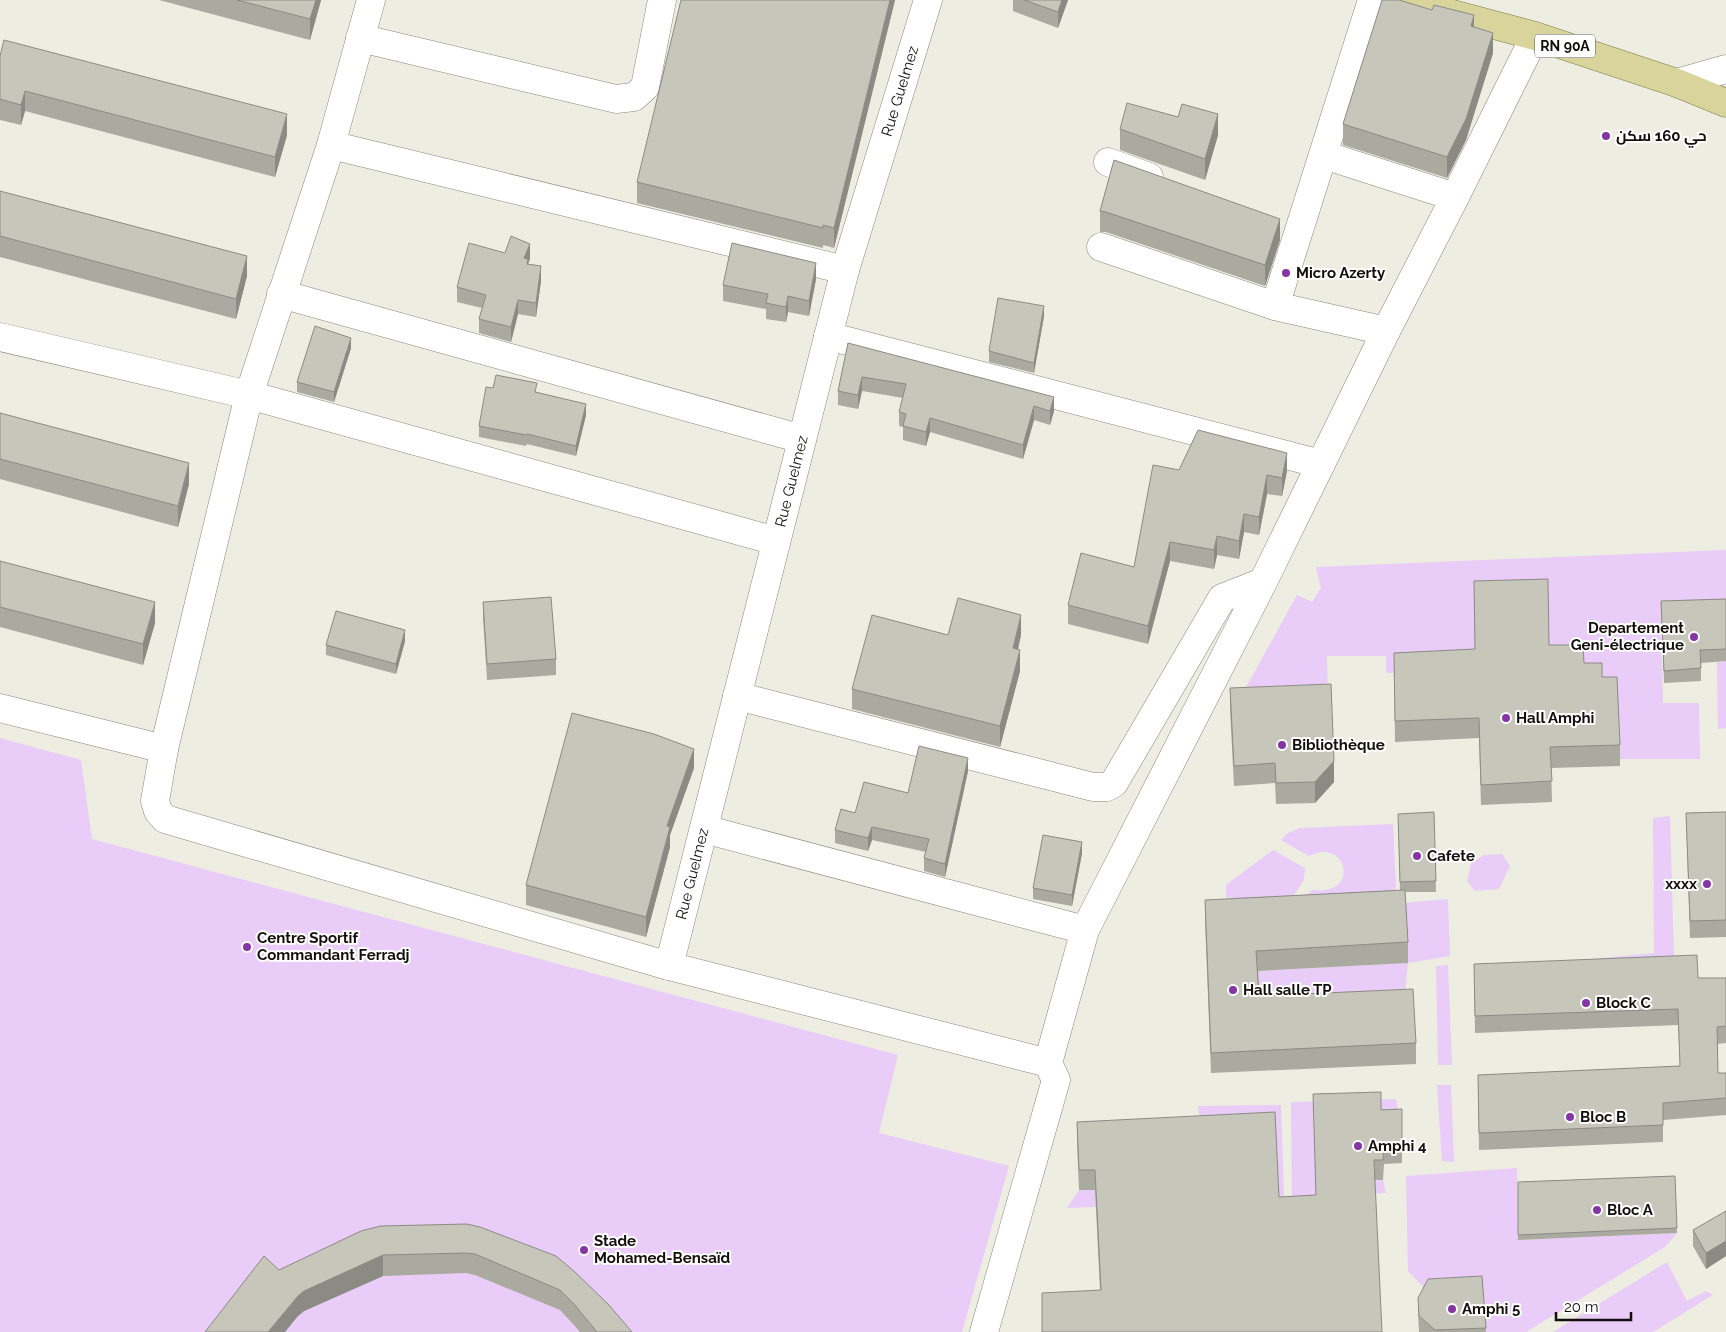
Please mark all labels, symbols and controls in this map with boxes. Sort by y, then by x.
road number: RN 90A [1535,34,1595,58]
street label: Rue Guelmez [878,44,922,139]
place label: حي 160 سكن [1616,127,1707,148]
marker: حي 160 سكن [1600,130,1612,142]
place label: Micro Azerty [1296,264,1386,282]
marker: Micro Azerty [1280,267,1292,279]
street label: Rue Guelmez [771,434,812,529]
place label: Departement Geni-électrique [1571,619,1684,654]
marker: Departement Geni-électrique [1688,631,1700,643]
place label: Hall Amphi [1516,709,1594,727]
marker: Hall Amphi [1500,712,1512,724]
place label: Bibliothèque [1292,736,1385,754]
marker: Bibliothèque [1276,739,1288,751]
street label: Rue Guelmez [672,826,713,922]
place label: Cafete [1427,847,1475,865]
marker: Cafete [1411,850,1423,862]
place label: xxxx [1665,875,1697,893]
marker: xxxx [1701,878,1713,890]
place label: Centre Sportif Commandant Ferradj [257,929,410,964]
marker: Centre Sportif Commandant Ferradj [241,941,253,953]
place label: Hall salle TP [1243,981,1332,999]
marker: Hall salle TP [1227,984,1239,996]
place label: Block C [1596,994,1651,1012]
marker: Block C [1580,997,1592,1009]
place label: Bloc B [1580,1108,1626,1126]
marker: Bloc B [1564,1111,1576,1123]
place label: Amphi 4 [1368,1137,1427,1155]
marker: Amphi 4 [1352,1140,1364,1152]
place label: Bloc A [1607,1201,1654,1219]
marker: Bloc A [1591,1204,1603,1216]
place label: Stade Mohamed-Bensaïd [594,1232,731,1267]
marker: Stade Mohamed-Bensaïd [578,1244,590,1256]
scale bar [1556,1290,1631,1322]
text: 20 m [1564,1298,1599,1316]
place label: Amphi 5 [1462,1300,1520,1318]
marker: Amphi 5 [1446,1303,1458,1315]

